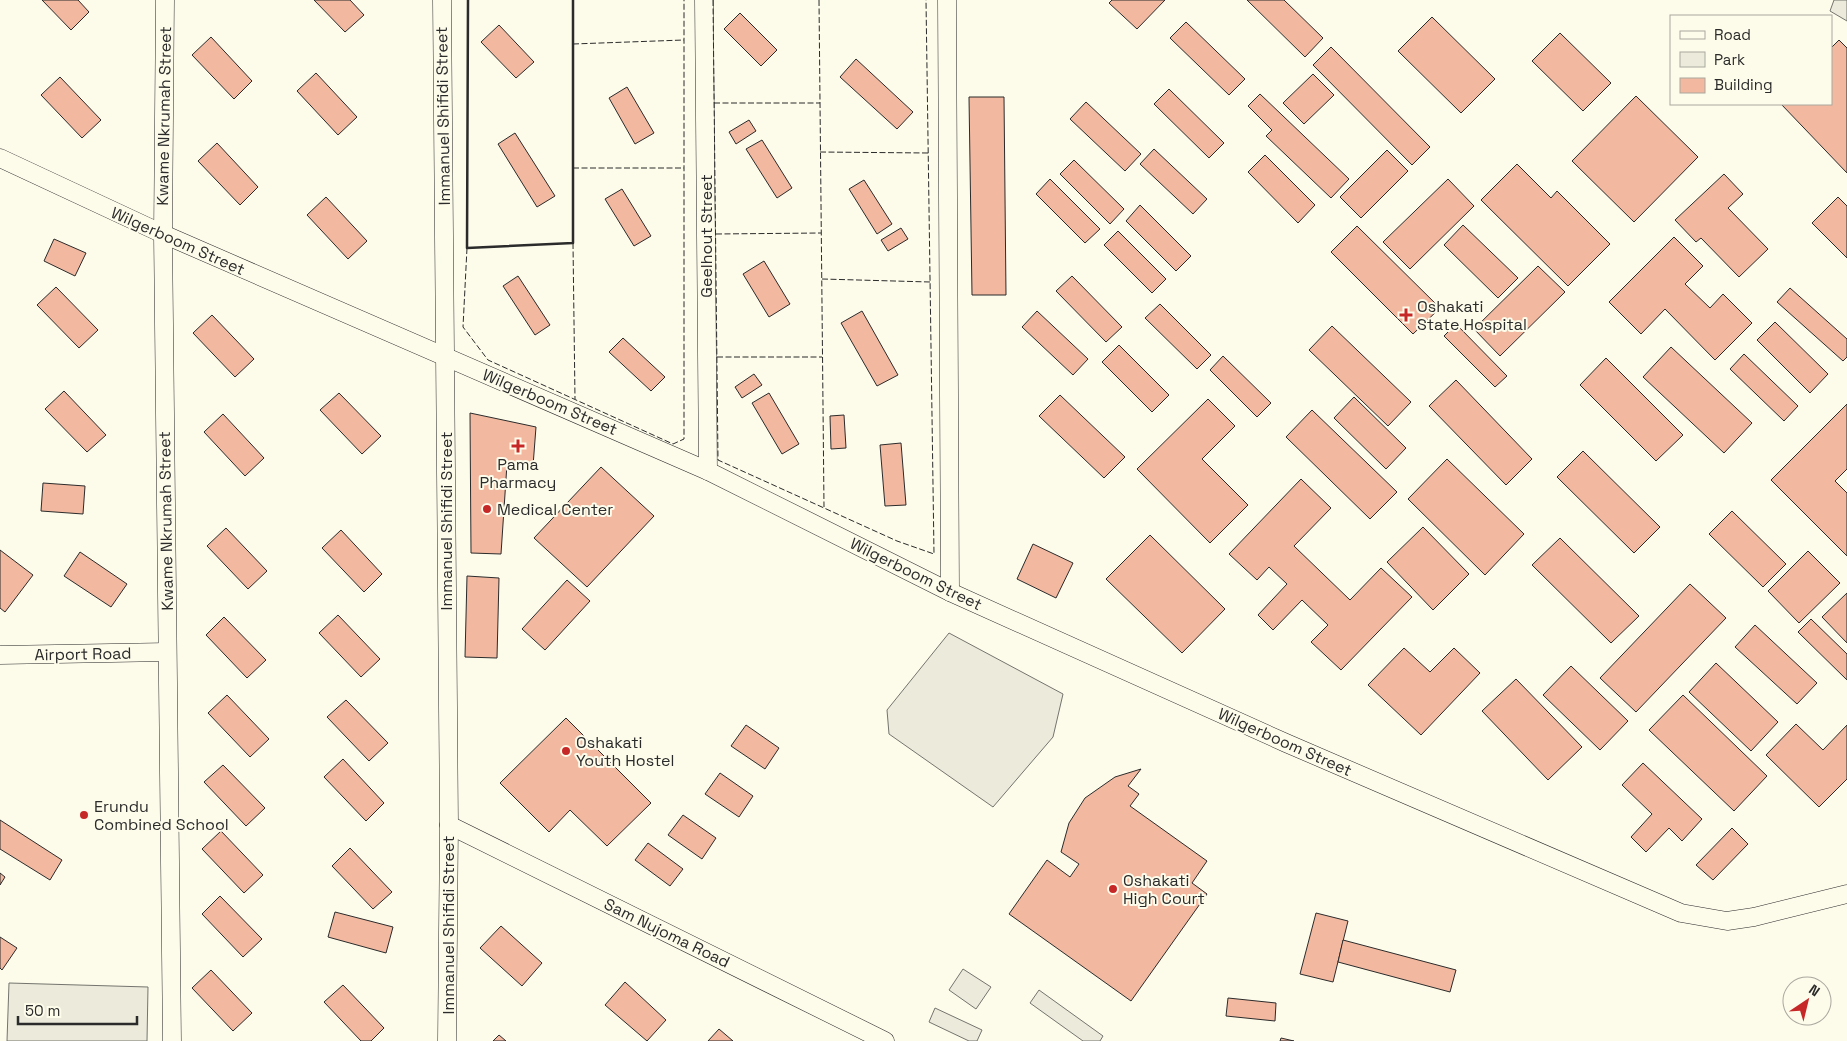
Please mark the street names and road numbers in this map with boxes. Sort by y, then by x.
street label: Kwame Nkrumah Street [152,26,176,206]
street label: Immanuel Shifidi Street [431,26,455,206]
street label: Geelhout Street [696,174,717,298]
street label: Wilgerboom Street [108,202,248,280]
street label: Wilgerboom Street [479,364,621,440]
street label: Kwame Nkrumah Street [154,431,178,611]
street label: Immanuel Shifidi Street [436,432,457,610]
street label: Wilgerboom Street [846,533,986,615]
street label: Airport Road [34,643,132,665]
street label: Wilgerboom Street [1215,703,1355,781]
street label: Immanuel Shifidi Street [438,836,459,1014]
street label: Sam Nujoma Road [601,893,733,973]

